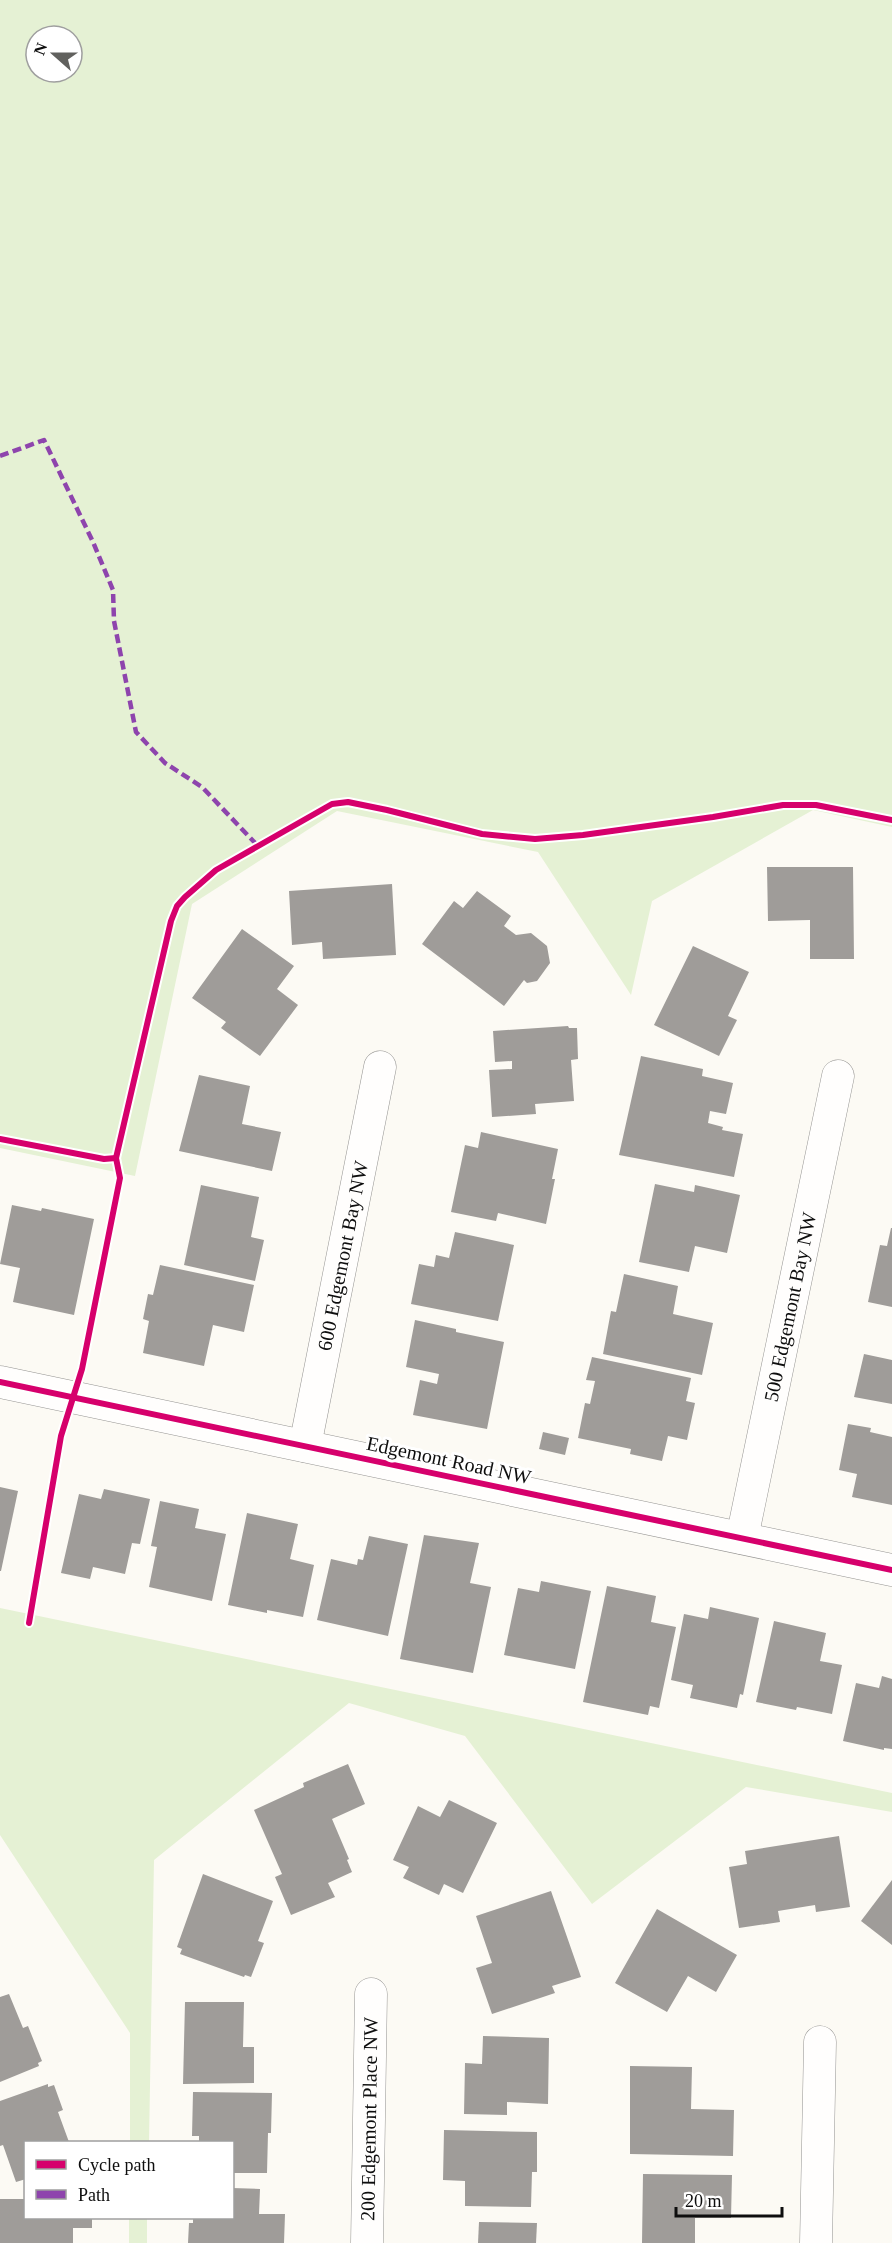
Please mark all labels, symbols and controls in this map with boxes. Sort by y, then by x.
north arrow [24,24,84,84]
text: N [30,40,51,57]
street label: 600 Edgemont Bay NW [313,1159,372,1352]
street label: 500 Edgemont Bay NW [760,1210,820,1404]
street label: Edgemont Road NW [364,1432,533,1489]
street label: 200 Edgemont Place NW [356,2017,382,2221]
legend [24,2141,234,2219]
text: Cycle path [78,2155,155,2175]
scale bar [676,2180,782,2218]
text: Path [78,2185,110,2205]
text: 20 m [685,2191,722,2211]

